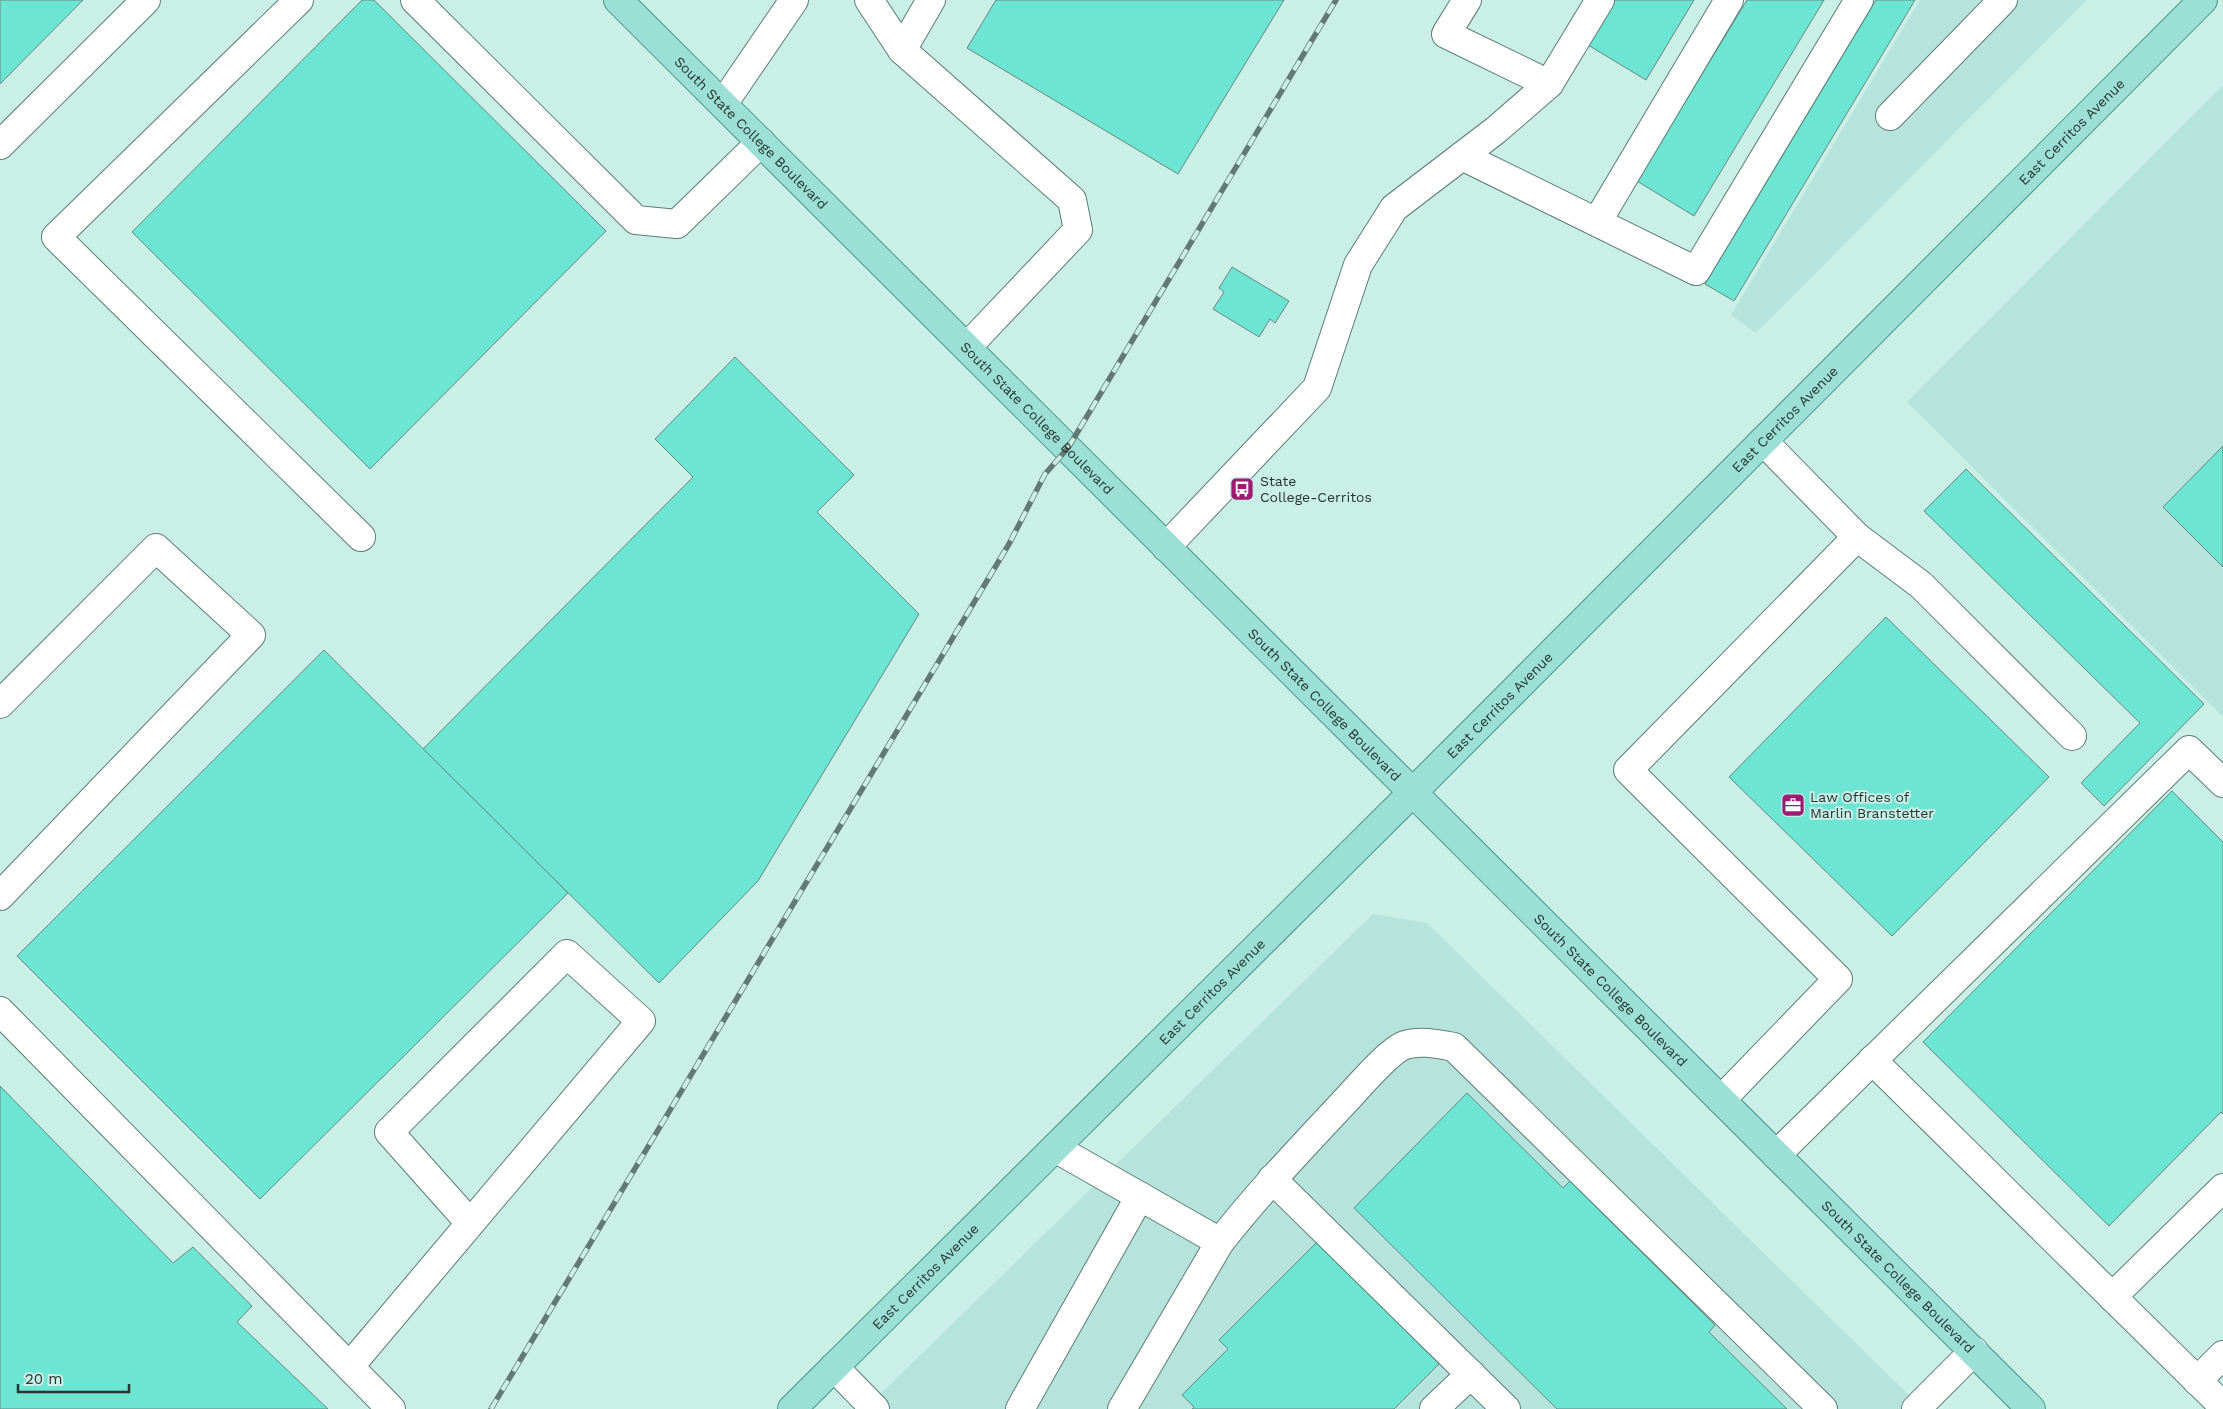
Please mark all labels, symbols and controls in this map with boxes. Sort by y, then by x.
street label: South State College Boulevard [671,53,831,212]
street label: East Cerritos Avenue [2015,75,2128,188]
street label: South State College Boulevard [957,338,1117,498]
street label: East Cerritos Avenue [1729,363,1841,476]
place label: State College-Cerritos [1260,473,1372,505]
bus stop icon: State College-Cerritos [1229,476,1255,502]
street label: South State College Boulevard [1245,625,1404,784]
street label: East Cerritos Avenue [1443,649,1556,762]
place label: Law Offices of Marlin Branstetter [1810,789,1934,821]
office icon: Law Offices of Marlin Branstetter [1780,792,1806,818]
street label: South State College Boulevard [1531,910,1691,1070]
street label: East Cerritos Avenue [1156,936,1268,1048]
street label: South State College Boulevard [1818,1197,1978,1356]
street label: East Cerritos Avenue [869,1220,982,1333]
scale bar [18,1362,129,1394]
text: 20 m [25,1370,63,1388]

